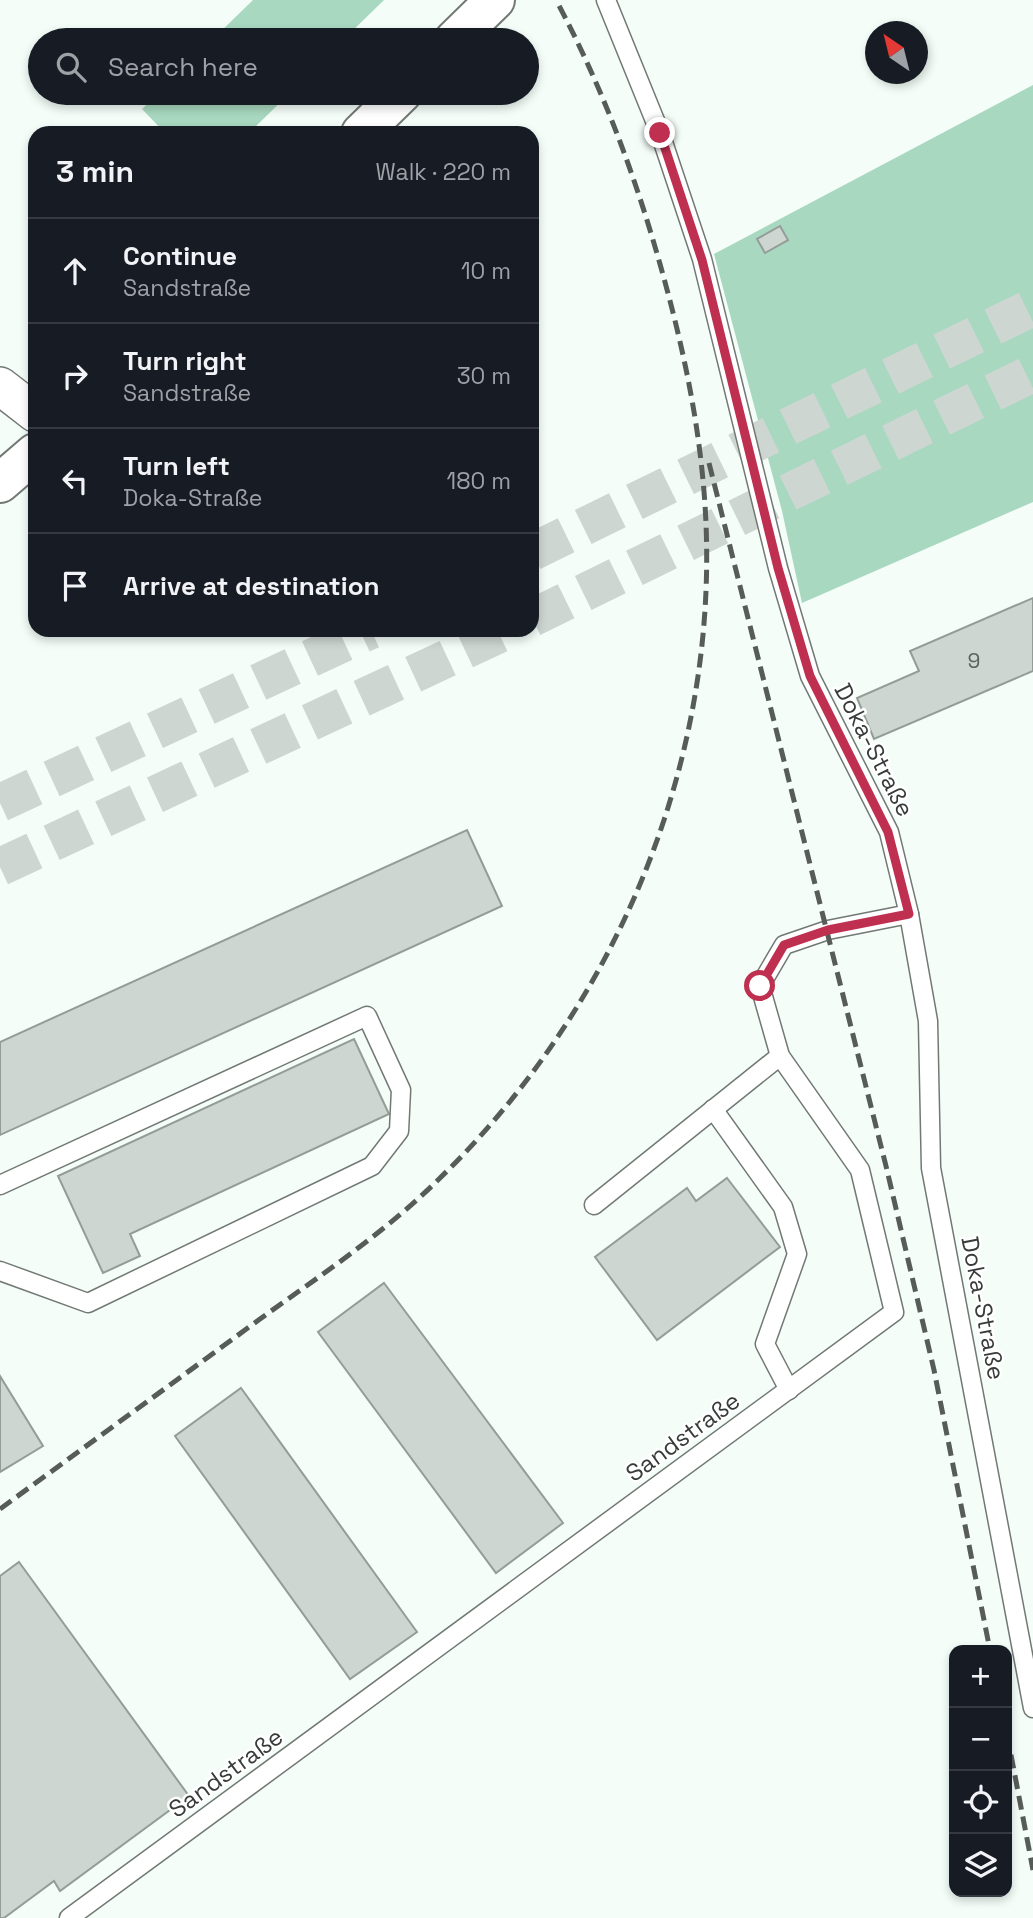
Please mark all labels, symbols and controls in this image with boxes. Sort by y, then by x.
north arrow [865,21,928,84]
search box [28,28,539,105]
icon: search [52,48,90,86]
text: Search here [108,50,258,84]
route end [644,117,675,148]
text: 3 min [56,152,134,191]
text: Walk · 220 m [376,157,511,187]
text: Continue [123,239,237,273]
icon: ahead [56,252,94,290]
text: 10 m [461,256,511,286]
text: Sandstraße [123,273,251,303]
text: Turn right [123,344,247,378]
icon: right [56,357,94,395]
text: 30 m [457,361,511,391]
text: Sandstraße [123,378,251,408]
text: Turn left [123,449,230,483]
icon: left [56,462,94,500]
text: 180 m [447,466,511,496]
text: Doka-Straße [123,483,262,513]
icon: arrive [56,567,94,605]
text: Arrive at destination [123,569,380,603]
house number: 9 [968,647,980,674]
street label: Doka-Straße [828,678,921,822]
route start [744,970,775,1001]
street label: Doka-Straße [954,1234,1013,1382]
street label: Sandstraße [619,1385,746,1488]
map controls [949,1645,1012,1897]
button: + [949,1645,1012,1708]
button: − [949,1708,1012,1771]
street label: Sandstraße [162,1721,289,1824]
button: locate [949,1771,1012,1834]
button: layers [949,1834,1012,1897]

